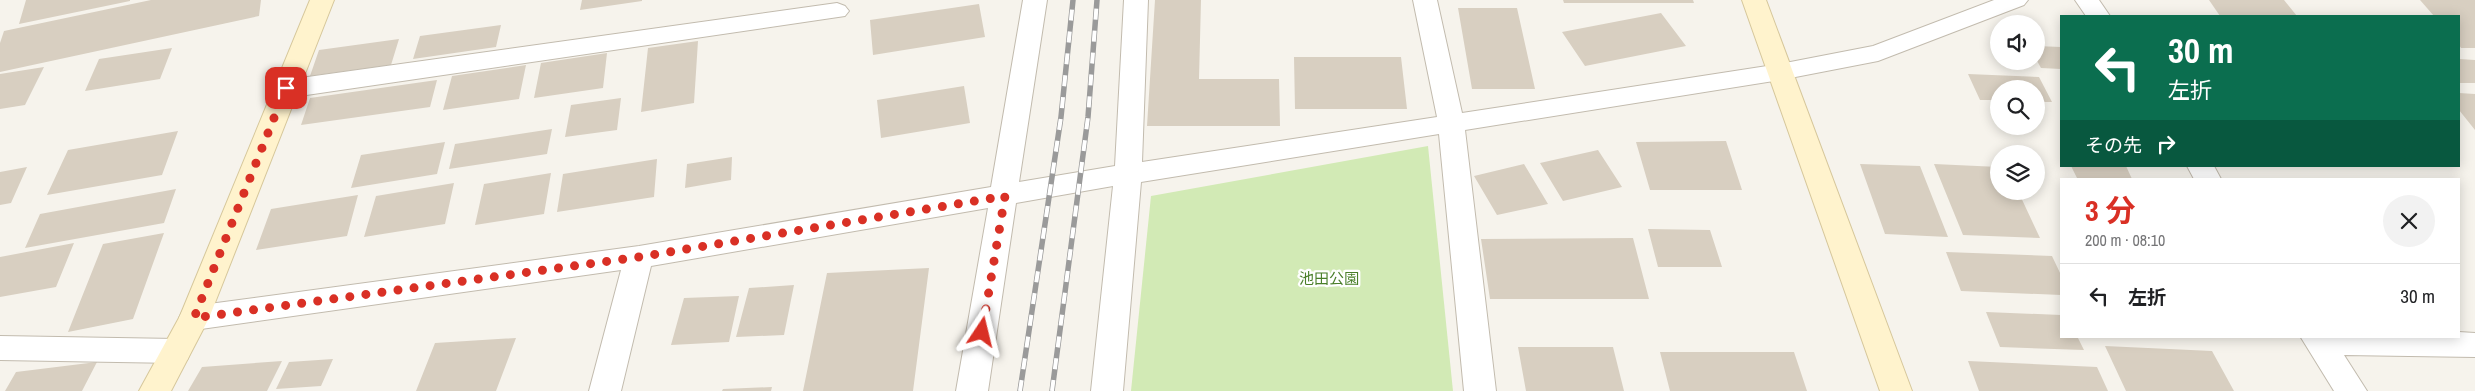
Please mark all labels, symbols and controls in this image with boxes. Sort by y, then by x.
map controls [1990,15,2045,200]
button: sound [1990,15,2045,70]
text: 30 m [2168,27,2233,74]
icon: left [2085,35,2150,100]
pin [265,67,307,109]
icon: arrive [272,74,300,102]
text: 左折 [2168,75,2212,105]
button: search [1990,80,2045,135]
icon: right [2152,130,2180,158]
text: その先 [2085,132,2142,158]
button: layers [1990,145,2045,200]
text: 3 分 [2085,190,2136,230]
button: close [2383,195,2435,247]
text: 200 m · 08:10 [2085,229,2165,251]
park label: 池田公園 [1299,268,1359,289]
icon: left [2085,282,2113,310]
text: 30 m [2400,283,2435,309]
text: 左折 [2128,284,2166,310]
position arrow [955,305,1007,357]

